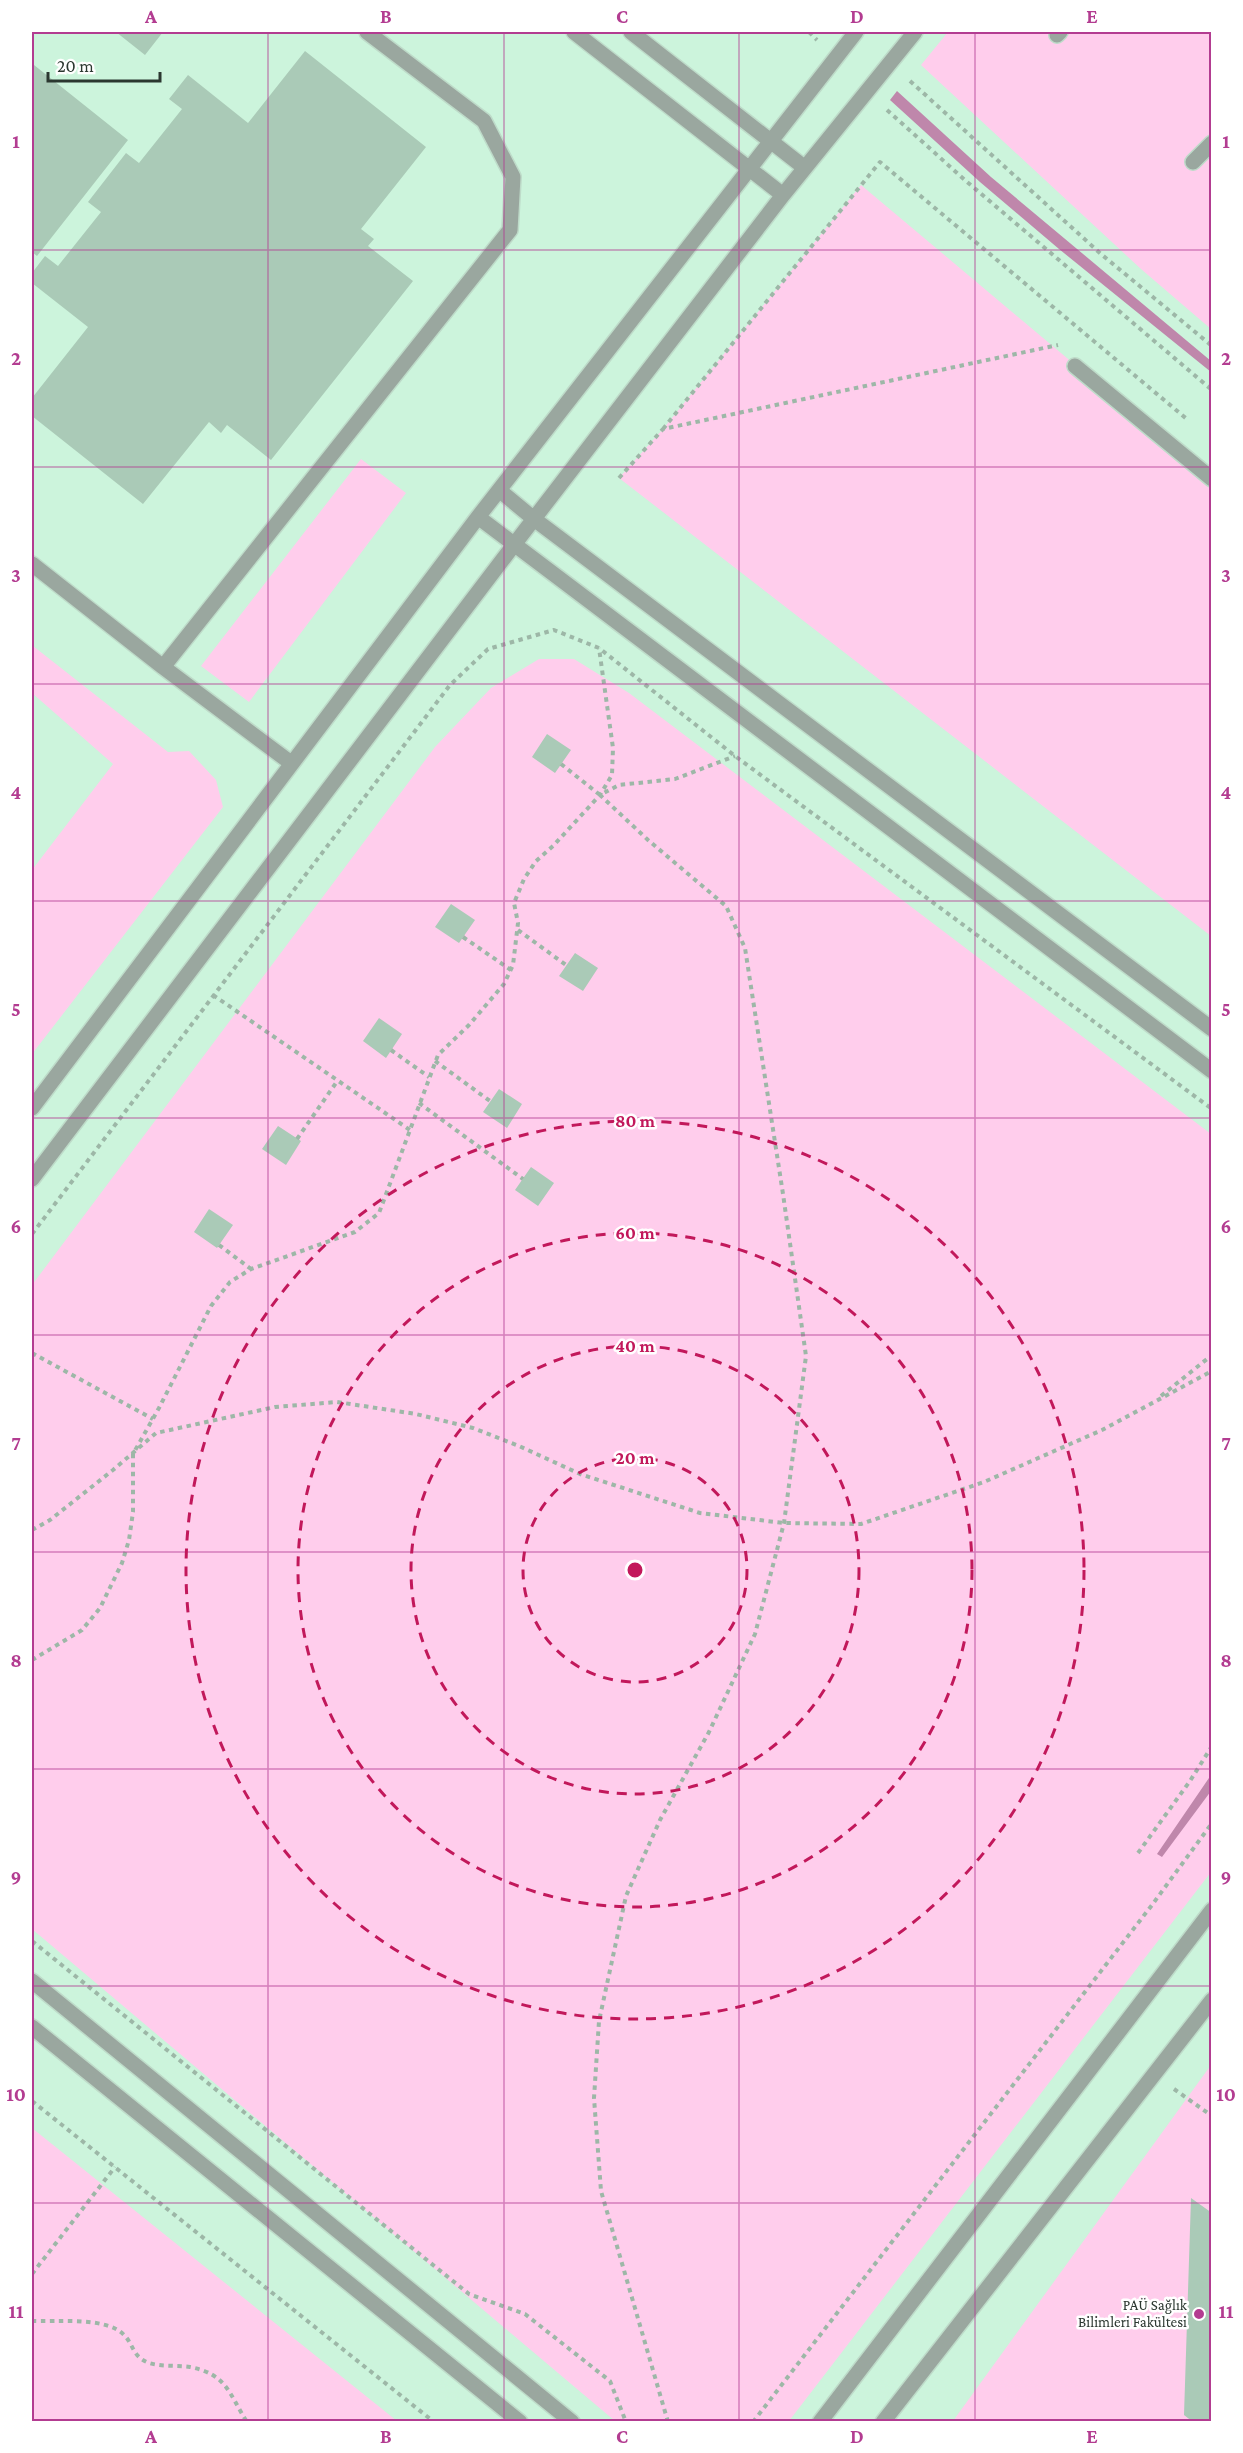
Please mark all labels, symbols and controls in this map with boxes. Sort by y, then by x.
text: A [144,5,158,27]
text: B [380,5,392,27]
text: C [616,5,628,27]
text: D [850,5,864,27]
text: E [1086,5,1098,27]
scale bar [48,45,160,83]
text: 20 m [57,56,94,76]
text: 1 [12,130,20,152]
text: 1 [1222,130,1230,152]
text: 2 [11,347,21,369]
text: 2 [1221,347,1231,369]
text: 3 [11,564,21,586]
text: 3 [1221,564,1231,586]
text: 4 [11,781,22,803]
text: 4 [1221,781,1232,803]
text: 5 [11,998,21,1020]
text: 5 [1221,998,1231,1020]
text: 80 m [615,1111,656,1131]
text: 6 [11,1215,21,1237]
text: 6 [1221,1215,1231,1237]
text: 60 m [615,1223,655,1243]
text: 40 m [615,1336,655,1356]
text: 7 [11,1432,21,1454]
text: 7 [1221,1432,1231,1454]
text: 20 m [616,1448,655,1468]
centre of rings [625,1560,645,1580]
text: 8 [10,1649,22,1671]
text: 8 [1220,1649,1232,1671]
text: 9 [11,1866,21,1888]
text: 9 [1221,1866,1231,1888]
text: 10 [6,2083,26,2105]
text: 10 [1216,2083,1236,2105]
place label: PAÜ Sağlık Bilimleri Fakültesi [1078,2297,1188,2330]
text: 11 [9,2300,24,2322]
text: 11 [1219,2300,1234,2322]
marker: PAÜ Sağlık Bilimleri Fakültesi [1192,2307,1206,2321]
text: A [144,2425,158,2447]
text: B [380,2425,392,2447]
text: C [616,2425,628,2447]
text: D [850,2425,864,2447]
text: E [1086,2425,1098,2447]

